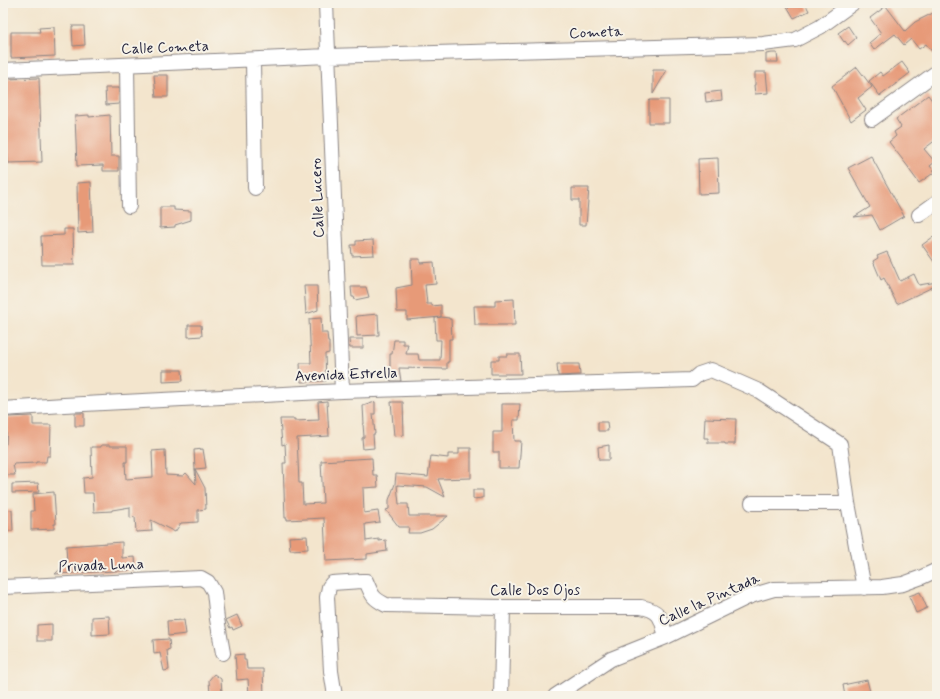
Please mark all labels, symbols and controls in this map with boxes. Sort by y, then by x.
street label: Cometa [569,22,624,44]
street label: Calle Cometa [121,36,209,60]
street label: Calle Lucero [307,158,329,238]
street label: Avenida Estrella [294,363,398,387]
street label: Privada Luna [58,555,144,577]
street label: Calle la Pintada [656,568,764,631]
street label: Calle Dos Ojos [490,581,581,601]

